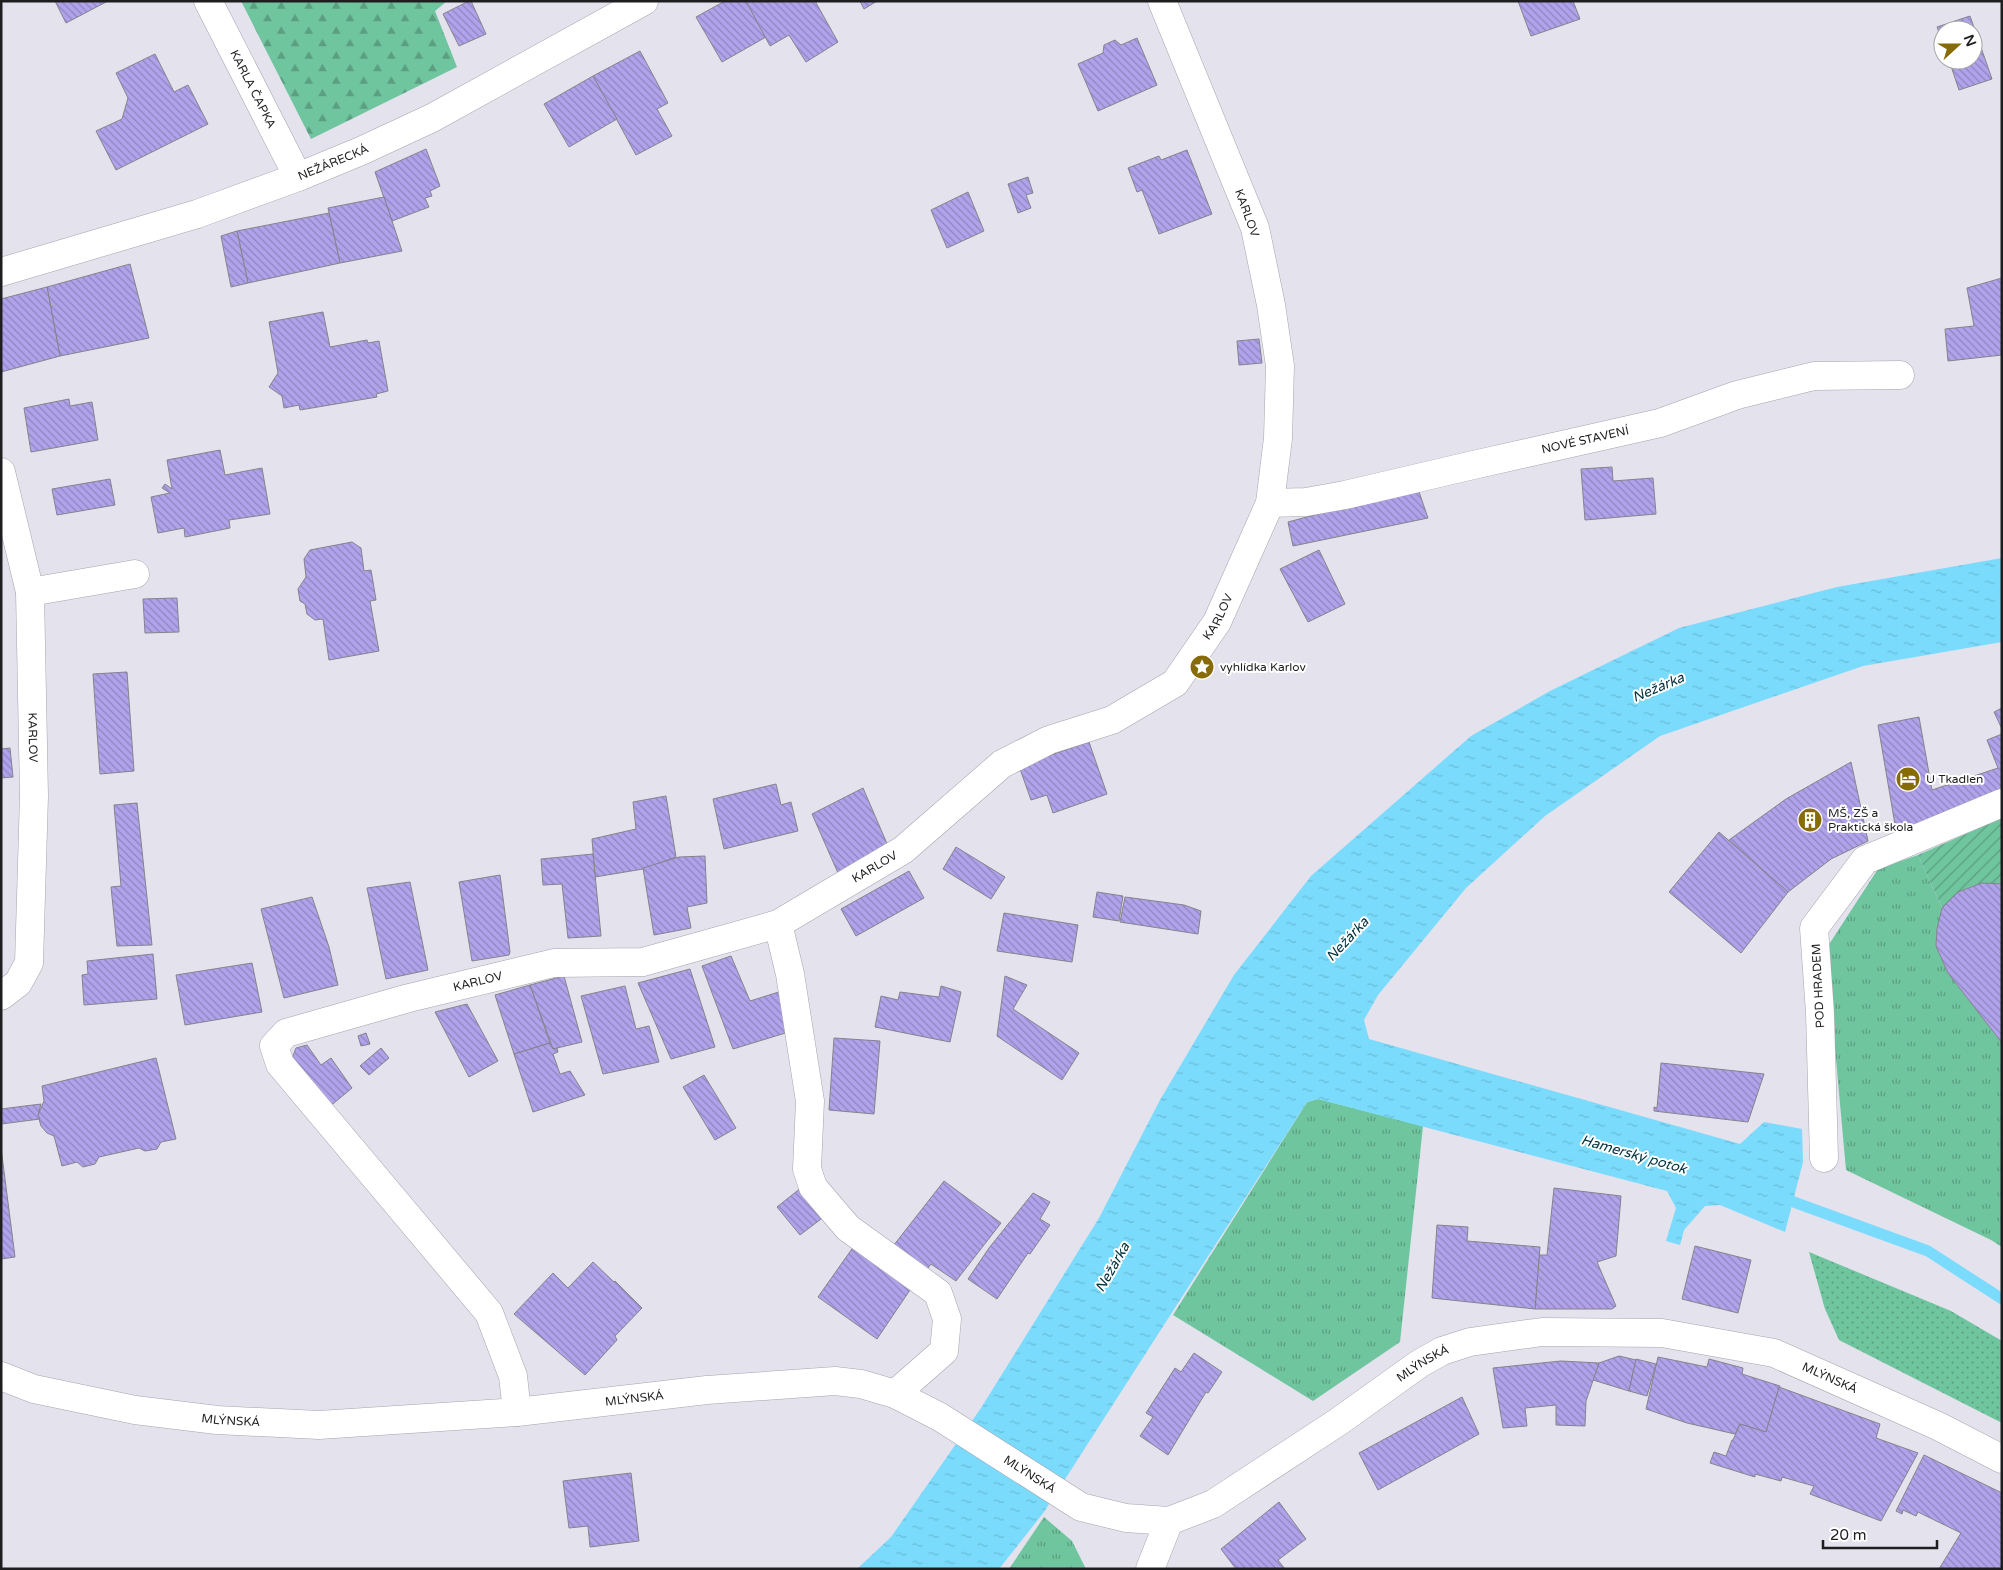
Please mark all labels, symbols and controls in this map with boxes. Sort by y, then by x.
north arrow [1933,20,1983,70]
text: N [1960,32,1980,49]
street label: KARLA ČAPKA [227,48,279,131]
street label: NEŽÁRECKÁ [296,141,371,183]
street label: KARLOV [1232,187,1262,240]
street label: NOVÉ STAVENÍ [1540,423,1630,457]
street label: KARLOV [1200,591,1236,643]
place icon: vyhlídka Karlov [1189,654,1215,680]
place label: vyhlídka Karlov [1220,660,1307,674]
water label: Nežárka [1630,669,1688,706]
street label: KARLOV [25,712,40,763]
hotel icon: U Tkadlen [1895,766,1921,792]
place label: U Tkadlen [1926,772,1983,786]
place label: MŠ, ZŠ a Praktická škola [1828,806,1913,834]
building icon: MŠ, ZŠ a Praktická škola [1797,807,1823,833]
street label: KARLOV [850,848,900,886]
water label: Nežárka [1323,913,1373,965]
street label: POD HRADEM [1809,943,1827,1029]
street label: KARLOV [452,969,504,994]
water label: Hamerský potok [1579,1131,1690,1178]
water label: Nežárka [1091,1238,1134,1295]
street label: MLÝNSKÁ [1394,1342,1450,1385]
street label: MLÝNSKÁ [1800,1360,1860,1396]
street label: MLÝNSKÁ [604,1388,665,1409]
street label: MLÝNSKÁ [201,1411,261,1429]
street label: MLÝNSKÁ [1001,1453,1058,1496]
scale bar [1823,1518,1937,1550]
text: 20 m [1830,1526,1867,1544]

